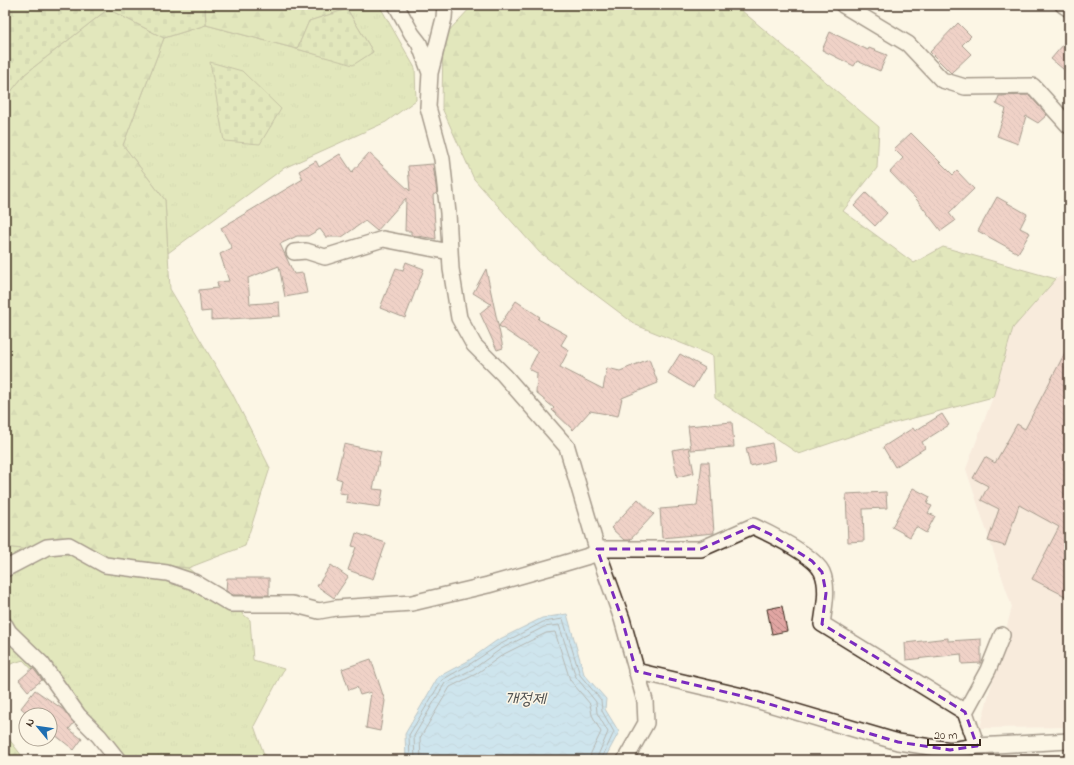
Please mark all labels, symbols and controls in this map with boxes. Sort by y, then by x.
water label: 개정제 [504,687,548,712]
north arrow [18,707,58,747]
text: N [21,716,39,730]
scale bar [928,721,980,747]
text: 20 m [934,727,957,745]

